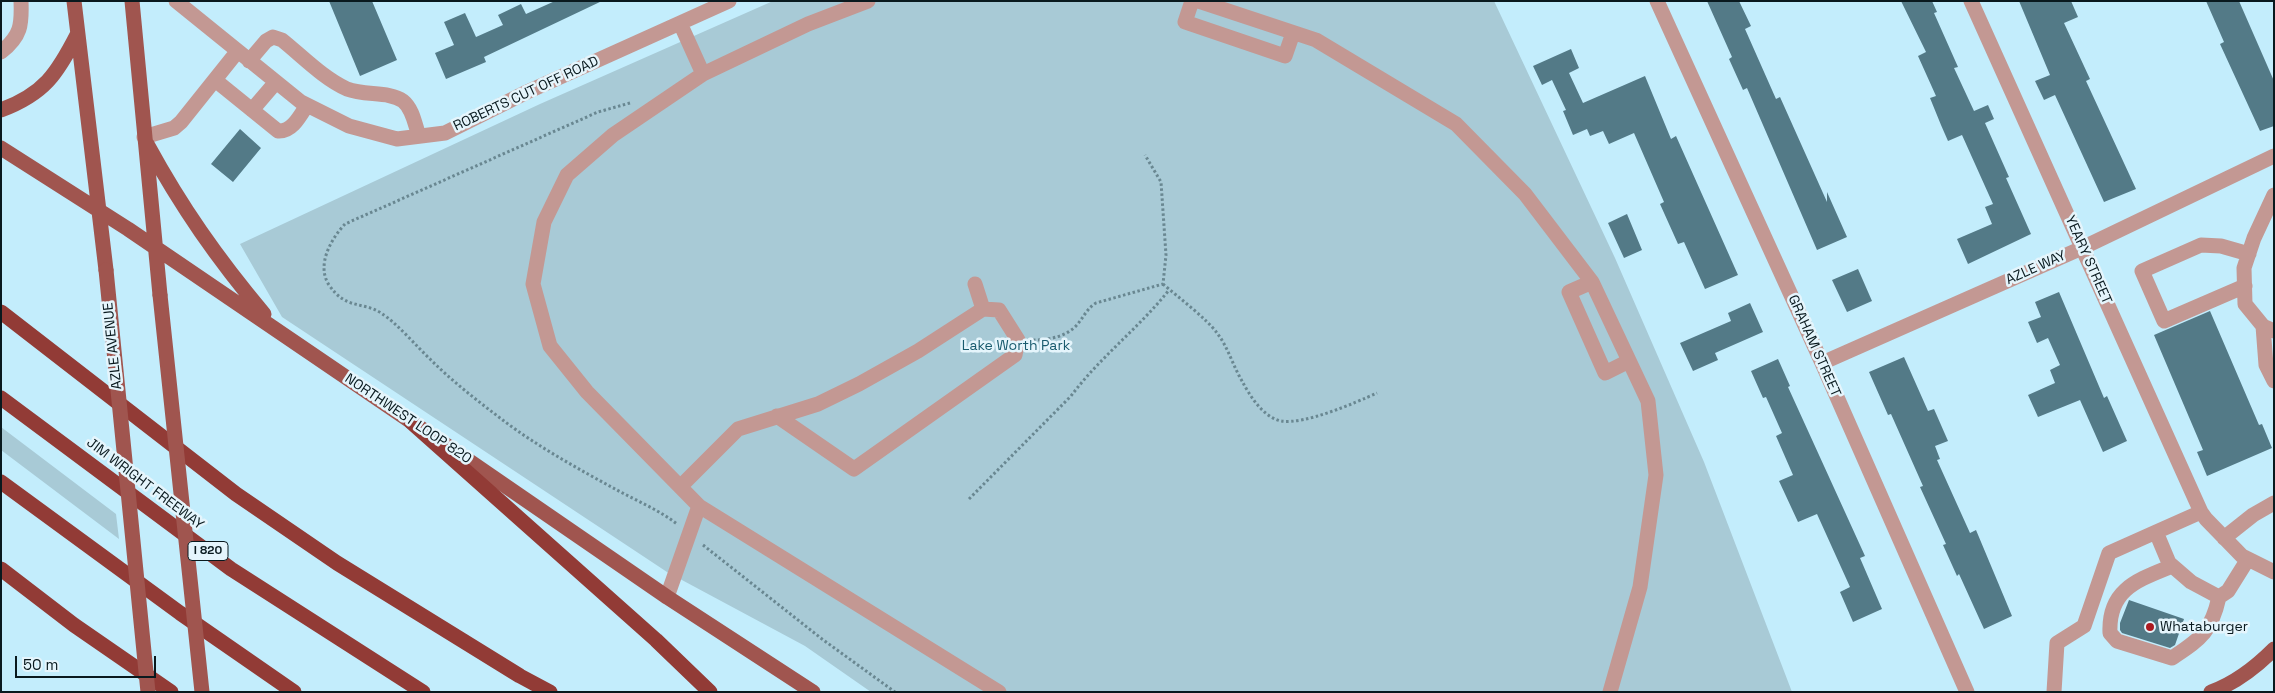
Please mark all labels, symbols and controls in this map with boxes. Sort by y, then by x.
street label: ROBERTS CUT OFF ROAD [451,53,601,135]
street label: YEARY STREET [2061,213,2115,307]
street label: AZLE WAY [2003,247,2069,289]
street label: GRAHAM STREET [1784,292,1844,400]
street label: AZLE AVENUE [100,302,126,390]
park label: Lake Worth Park [962,338,1070,354]
street label: NORTHWEST LOOP 820 [341,370,475,468]
street label: JIM WRIGHT FREEWAY [83,434,207,534]
road number: I 820 [188,542,228,560]
place label: Whataburger [2160,619,2248,635]
marker: Whataburger [2144,621,2156,633]
scale bar [18,646,159,678]
text: 50 m [23,655,58,674]

